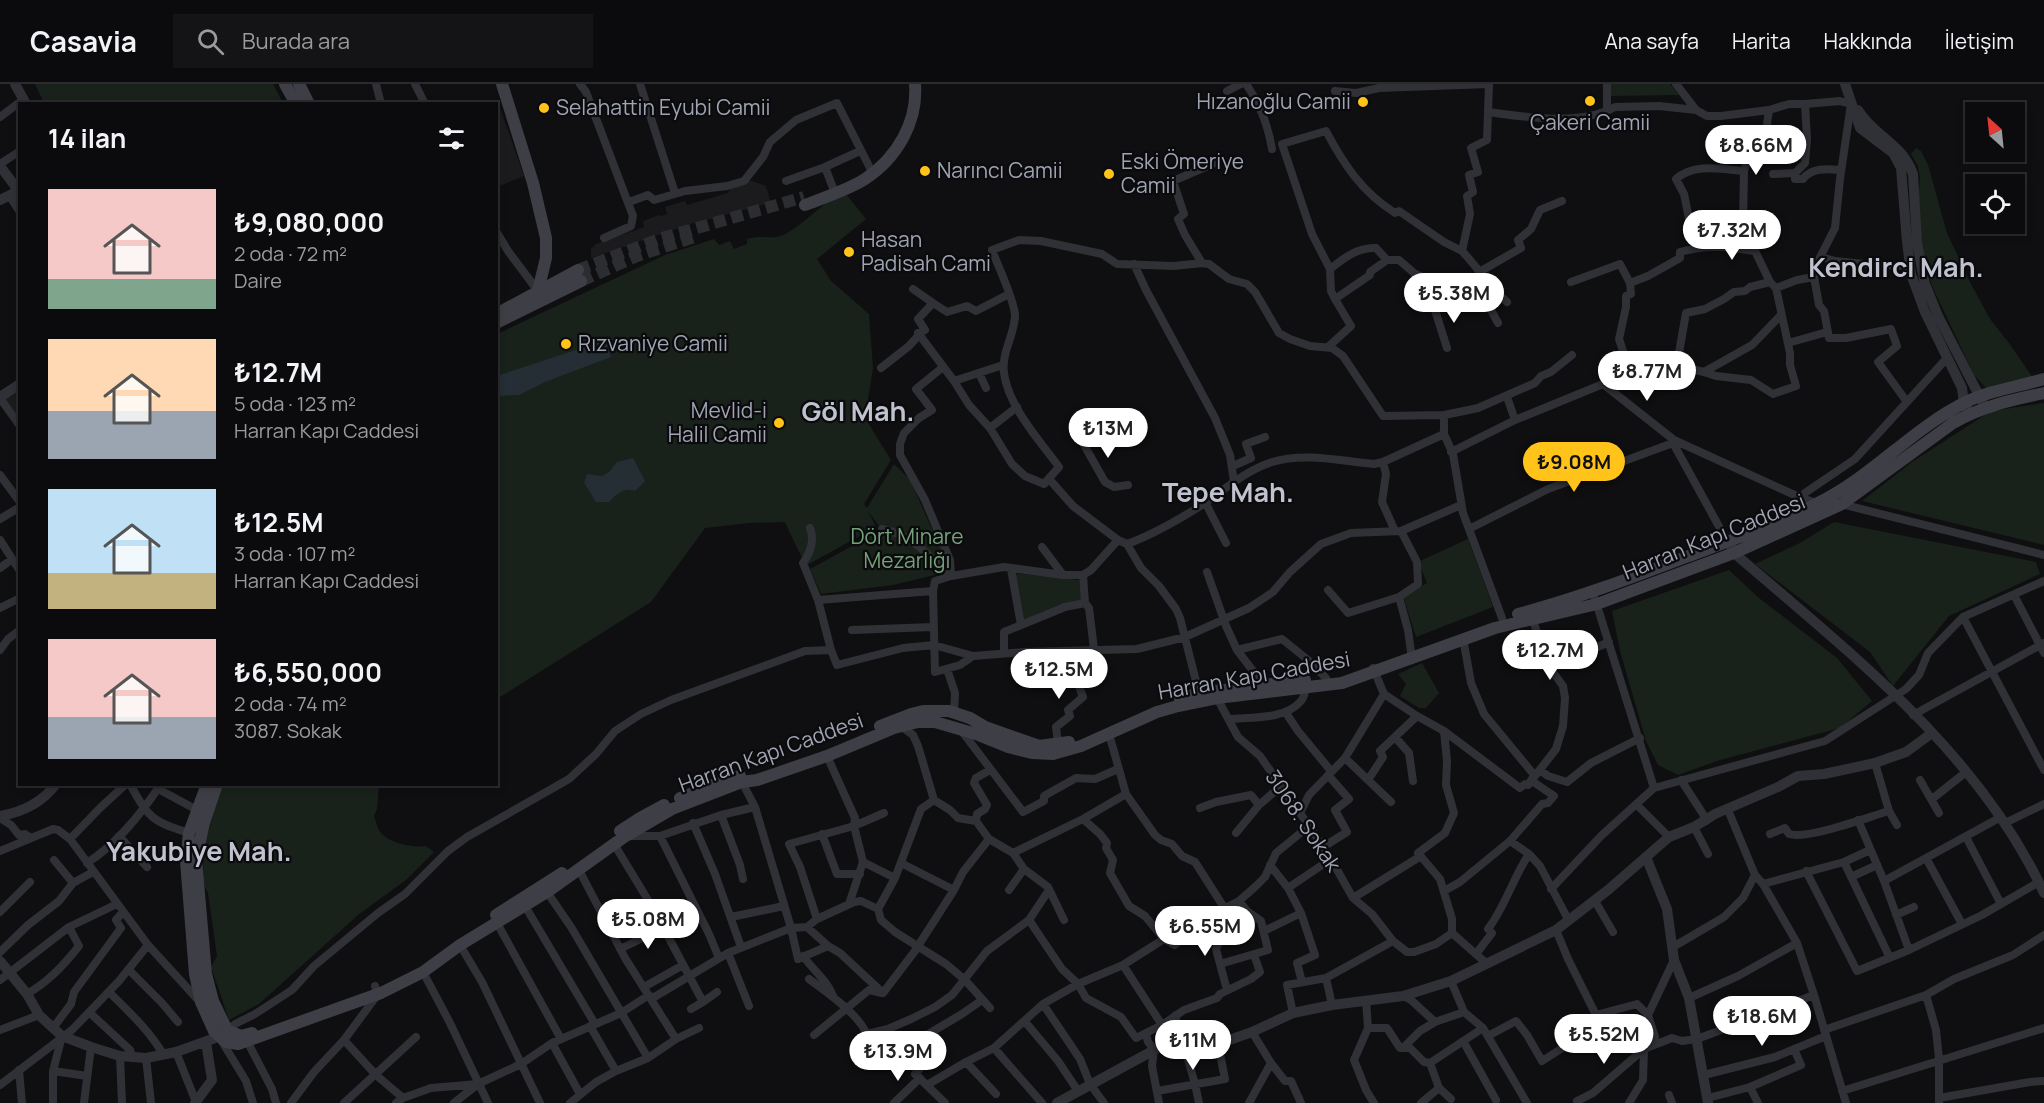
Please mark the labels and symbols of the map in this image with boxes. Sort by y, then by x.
place label: Hızanoğlu Camii [1196,87,1351,115]
place label: Selahattin Eyubi Camii [556,93,770,121]
marker: Çakeri Camii [1583,94,1597,108]
marker: Hızanoğlu Camii [1356,95,1370,109]
marker: Selahattin Eyubi Camii [537,101,551,115]
north arrow [1965,102,2025,162]
place label: Çakeri Camii [1530,108,1650,136]
pin: ₺8.66M [1707,125,1805,176]
place label: Eski Ömeriye Camii [1121,147,1244,199]
place label: Narıncı Camii [937,156,1063,184]
marker: Narıncı Camii [918,164,932,178]
marker: Eski Ömeriye Camii [1102,167,1116,181]
pin: ₺7.32M [1683,210,1781,261]
place label: Hasan Padisah Cami [861,225,991,277]
marker: Hasan Padisah Cami [842,245,856,259]
district label: Kendirci Mah. [1808,248,1984,285]
pin: ₺5.38M [1405,273,1503,324]
place label: Rızvaniye Camii [578,329,728,357]
marker: Rızvaniye Camii [559,337,573,351]
pin: ₺8.77M [1598,351,1696,402]
district label: Göl Mah. [801,392,915,429]
place label: Mevlid-i Halil Camii [668,396,767,448]
pin: ₺13M [1072,408,1144,459]
marker: Mevlid-i Halil Camii [772,416,786,430]
pin: ₺9.08M [1525,442,1623,493]
district label: Tepe Mah. [1162,473,1294,510]
street label: Harran Kapı Caddesi [1618,487,1809,585]
park label: Dört Minare Mezarlığı [850,522,964,574]
pin: ₺12.7M [1501,630,1599,681]
street label: Harran Kapı Caddesi [1156,644,1352,706]
pin: ₺12.5M [1010,649,1108,700]
street label: Harran Kapı Caddesi [674,706,867,798]
street label: 3068. Sokak [1259,764,1348,877]
district label: Yakubiye Mah. [106,832,292,869]
pin: ₺5.08M [599,899,697,950]
pin: ₺6.55M [1156,906,1254,957]
pin: ₺18.6M [1713,996,1811,1047]
pin: ₺5.52M [1555,1014,1653,1065]
pin: ₺11M [1157,1020,1229,1071]
pin: ₺13.9M [849,1031,947,1082]

